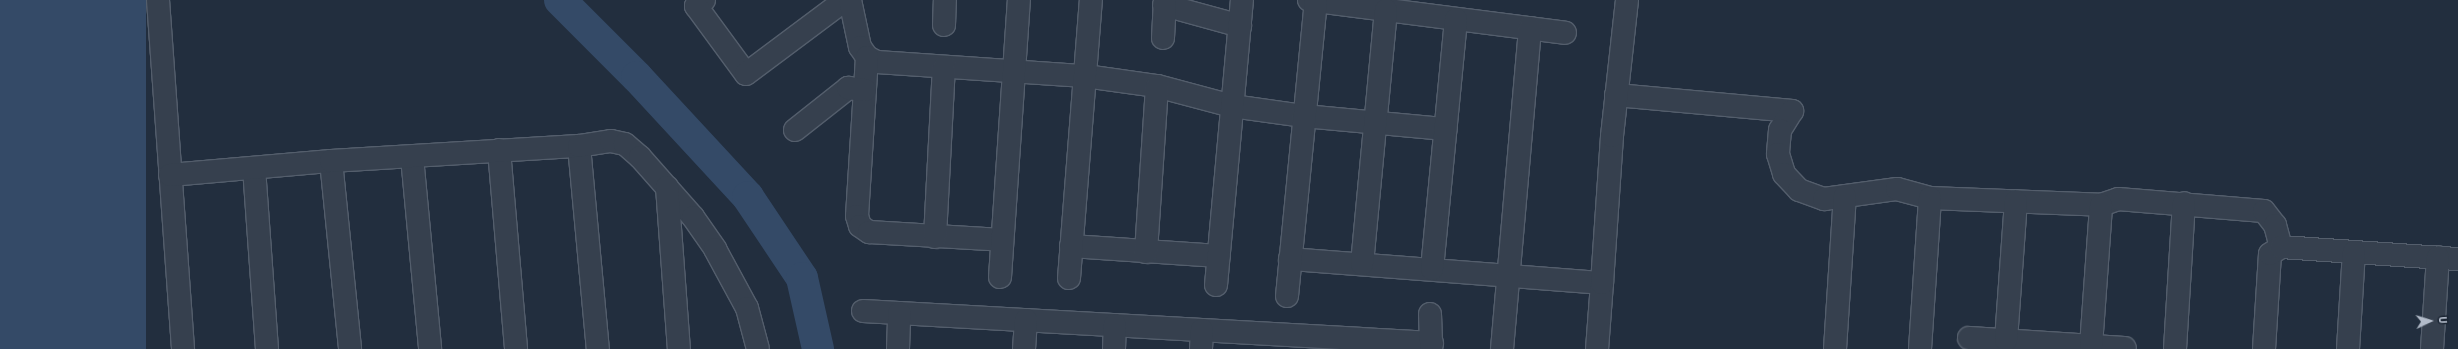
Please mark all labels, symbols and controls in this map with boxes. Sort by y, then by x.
north arrow [2410,301,2450,341]
text: U [2435,316,2450,324]

